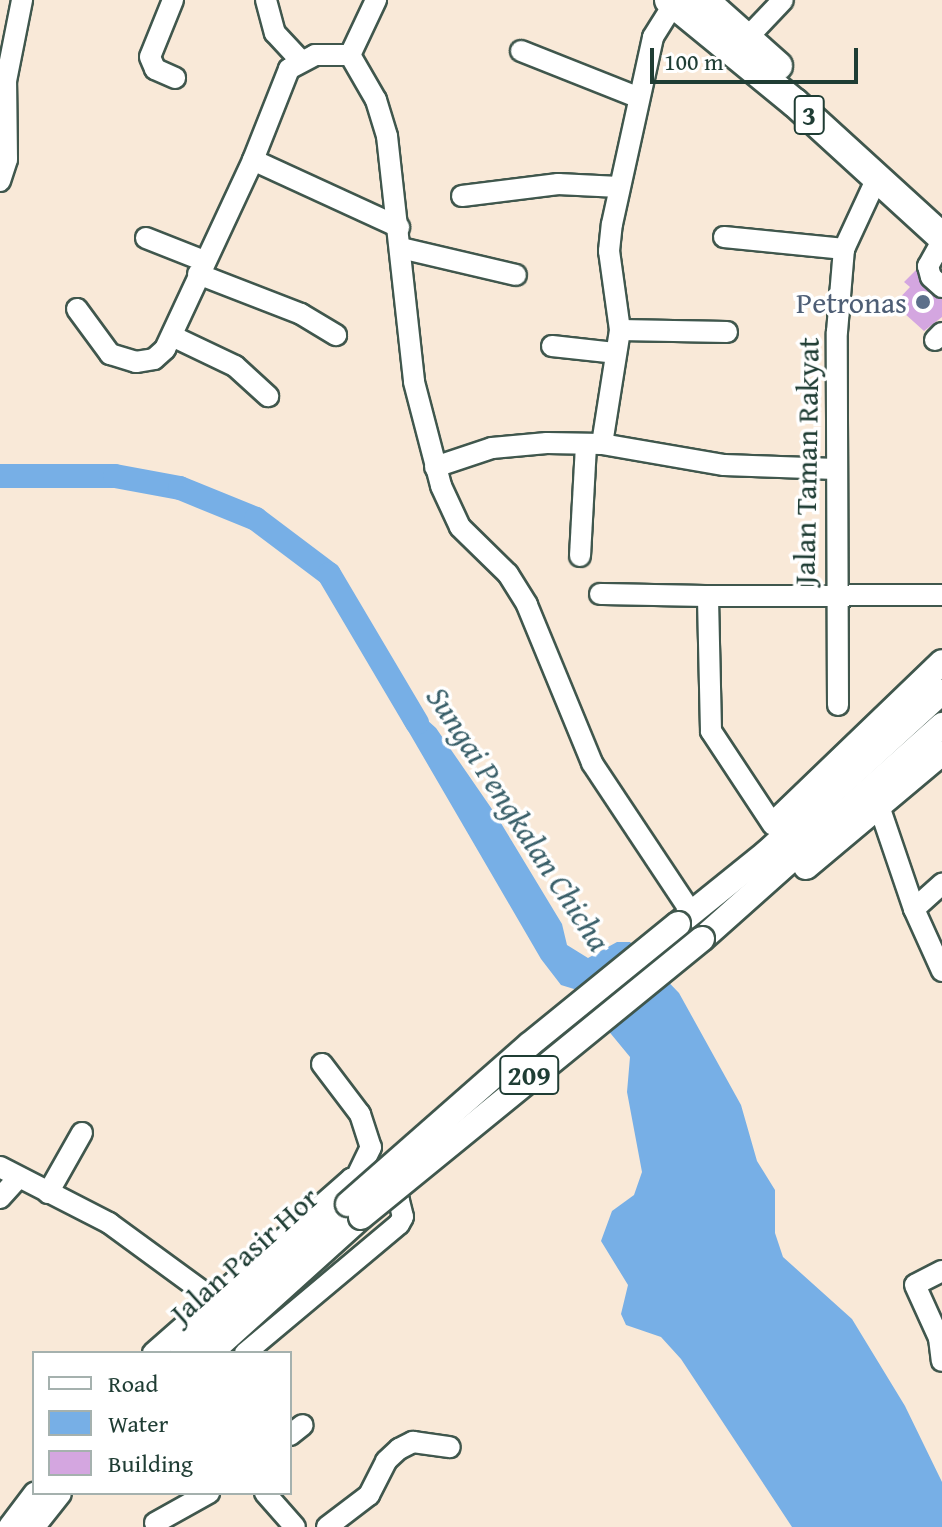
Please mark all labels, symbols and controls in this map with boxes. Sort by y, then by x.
scale bar [654,32,862,82]
text: 100 m [664,44,724,79]
road number: 3 [793,91,825,139]
place label: Petronas [796,284,907,320]
marker: Petronas [914,293,932,311]
street label: Jalan Taman Rakyat [786,337,826,585]
water label: Sungai Pengkalan Chicha [418,679,618,959]
road number: 209 [499,1051,559,1099]
street label: Jalan Pasir Hor [163,1179,325,1331]
legend [32,1351,292,1495]
text: Road [108,1366,158,1401]
text: Water [108,1406,168,1441]
text: Building [108,1446,193,1481]

